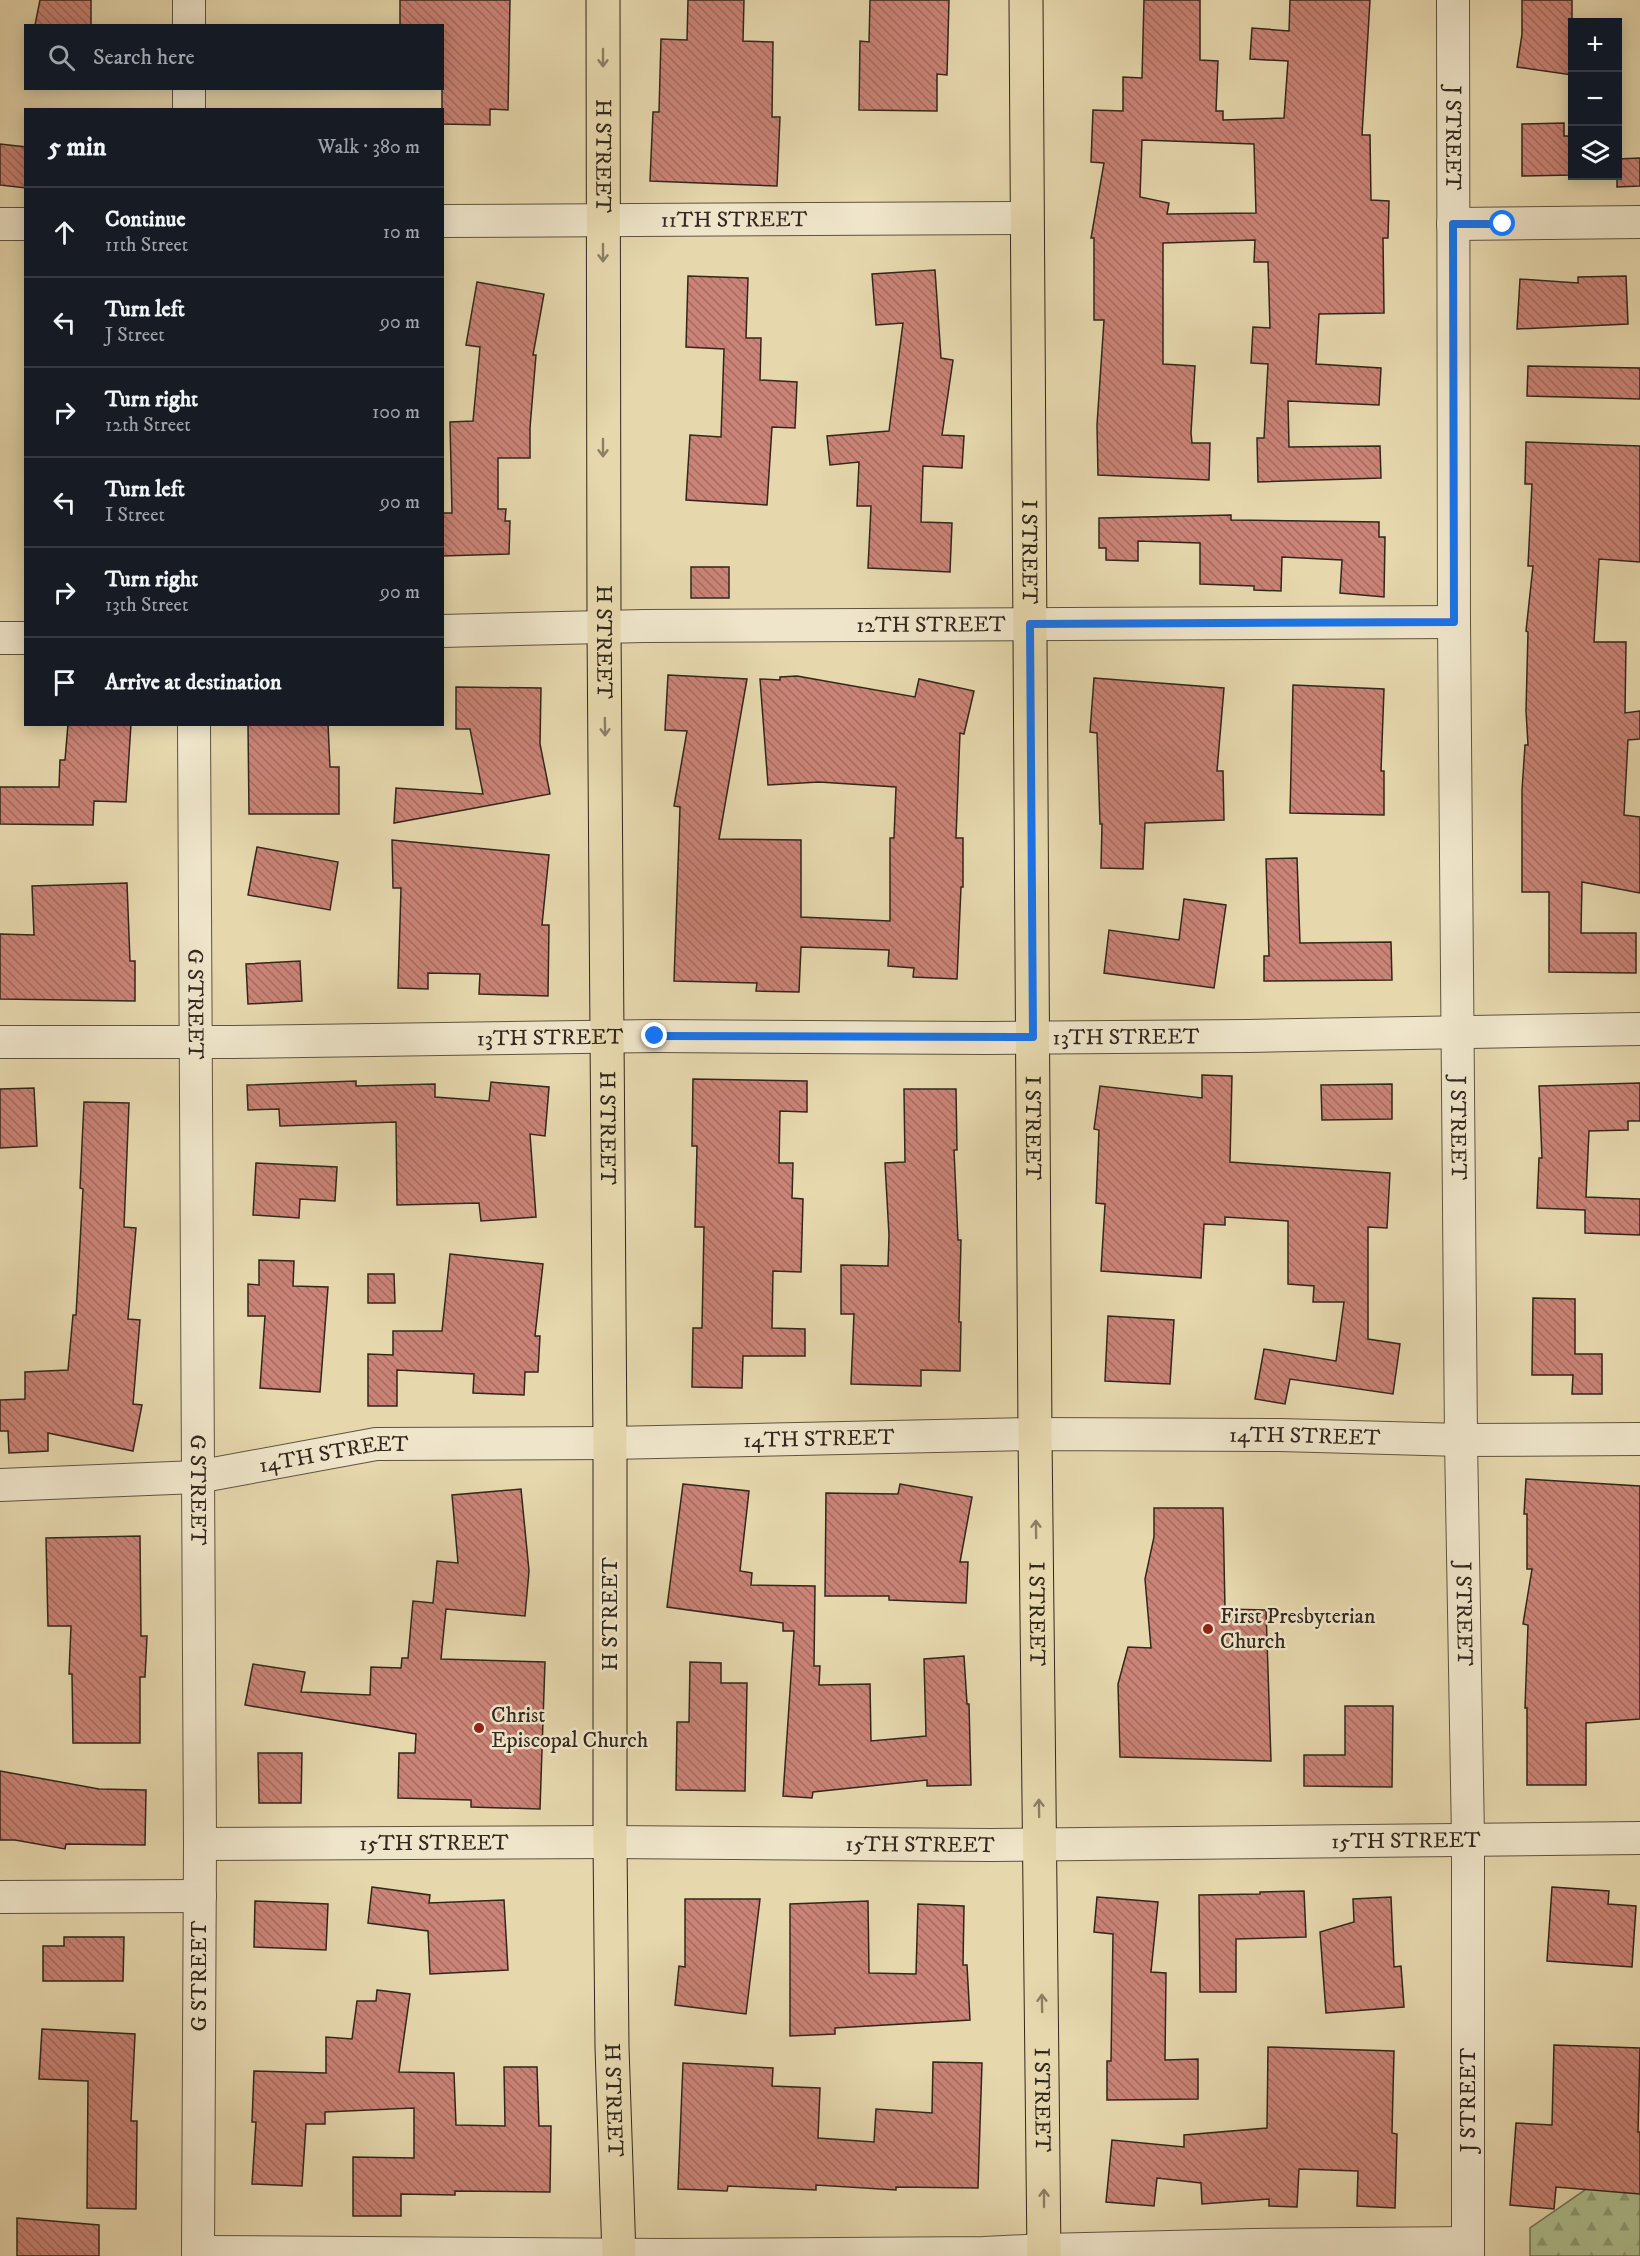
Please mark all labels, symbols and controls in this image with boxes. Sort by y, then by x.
map controls [1568,18,1622,180]
button: + [1568,18,1622,72]
search box [24,24,444,90]
icon: search [45,41,78,74]
text: Search here [93,44,195,71]
one-way arrow [597,48,609,68]
button: − [1568,72,1622,126]
street label: J STREET [1440,84,1467,190]
street label: H STREET [590,99,617,213]
button: layers [1568,126,1622,180]
text: 5 min [48,131,106,164]
text: Walk · 380 m [318,135,420,160]
text: Continue [105,206,186,233]
street label: 11TH STREET [661,206,808,233]
route start [1489,210,1515,236]
icon: ahead [48,216,81,249]
text: 10 m [383,220,420,245]
text: 11th Street [105,233,188,258]
one-way arrow [597,243,609,263]
text: Turn left [105,296,185,323]
icon: left [48,306,81,339]
text: 90 m [380,310,420,335]
text: J Street [105,323,165,348]
text: Turn right [105,386,198,413]
icon: right [48,396,81,429]
text: 100 m [372,400,420,425]
text: 12th Street [105,413,191,438]
one-way arrow [597,438,609,458]
text: Turn left [105,476,185,503]
icon: left [48,486,81,519]
text: 90 m [380,490,420,515]
street label: I STREET [1016,500,1043,605]
text: I Street [105,503,165,528]
text: Turn right [105,566,198,593]
icon: right [48,576,81,609]
text: 90 m [380,580,420,605]
street label: H STREET [590,585,618,699]
text: 13th Street [105,593,188,618]
street label: 12TH STREET [856,611,1006,638]
icon: arrive [48,666,81,699]
text: Arrive at destination [105,669,282,696]
one-way arrow [599,717,611,737]
street label: G STREET [182,949,209,1060]
route end [641,1022,667,1048]
street label: 13TH STREET [476,1023,624,1052]
street label: 13TH STREET [1052,1023,1200,1051]
street label: H STREET [594,1071,622,1185]
street label: J STREET [1444,1074,1472,1181]
street label: I STREET [1019,1076,1047,1181]
street label: 14TH STREET [1229,1421,1381,1451]
street label: 14TH STREET [743,1423,895,1454]
street label: 14TH STREET [257,1430,409,1479]
street label: G STREET [184,1435,212,1546]
one-way arrow [1030,1519,1042,1539]
street label: H STREET [597,1557,624,1671]
street label: J STREET [1450,1560,1478,1667]
street label: I STREET [1023,1562,1051,1667]
place label: First Presbyterian Church [1220,1603,1376,1655]
marker: First Presbyterian Church [1201,1622,1215,1636]
place label: Christ Episcopal Church [491,1702,649,1754]
marker: Christ Episcopal Church [472,1721,486,1735]
one-way arrow [1033,1798,1045,1818]
street label: 15TH STREET [1331,1826,1481,1855]
street label: 15TH STREET [359,1829,509,1857]
street label: 15TH STREET [845,1830,995,1859]
street label: G STREET [186,1920,213,2031]
one-way arrow [1036,1993,1048,2013]
street label: H STREET [598,2043,629,2158]
street label: I STREET [1028,2048,1056,2153]
street label: J STREET [1455,2048,1482,2154]
one-way arrow [1038,2188,1050,2208]

